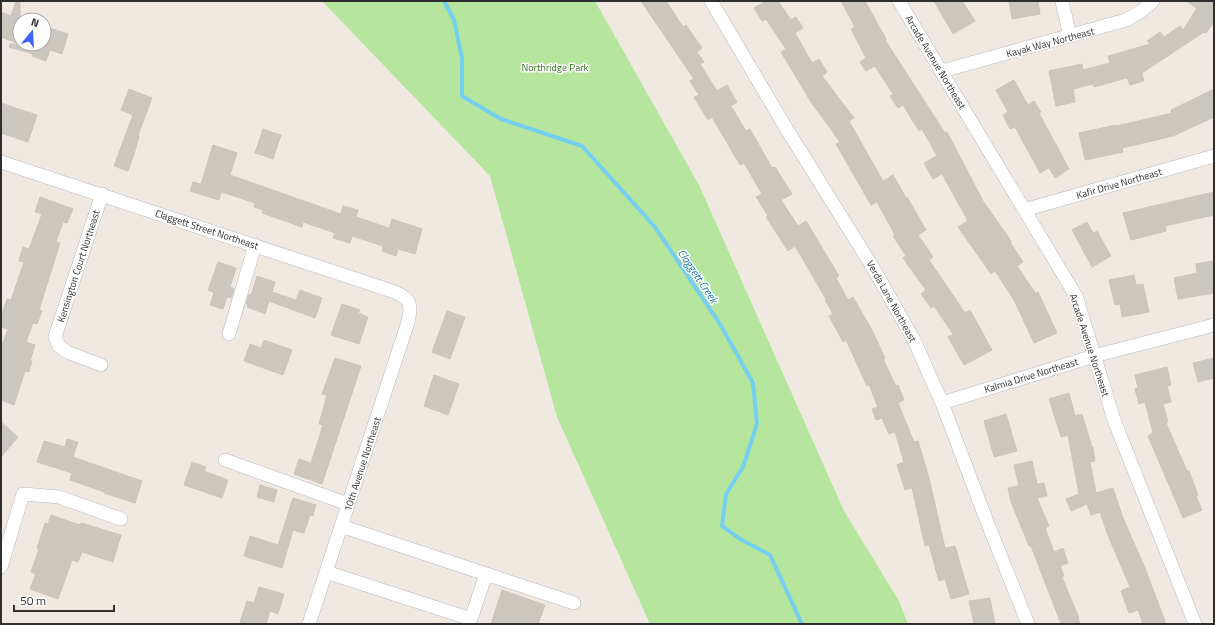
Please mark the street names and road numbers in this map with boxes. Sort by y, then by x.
street label: Arcade Avenue Northeast [902,12,970,113]
street label: Kayak Way Northeast [1004,23,1096,61]
street label: Kafir Drive Northeast [1075,164,1164,203]
street label: Claggett Street Northeast [153,206,261,253]
street label: Kensington Court Northeast [53,208,104,324]
street label: Verda Lane Northeast [863,258,921,345]
street label: Arcade Avenue Northeast [1066,292,1113,399]
street label: Kalmia Drive Northeast [982,354,1080,397]
street label: 10th Avenue Northeast [340,415,385,513]

